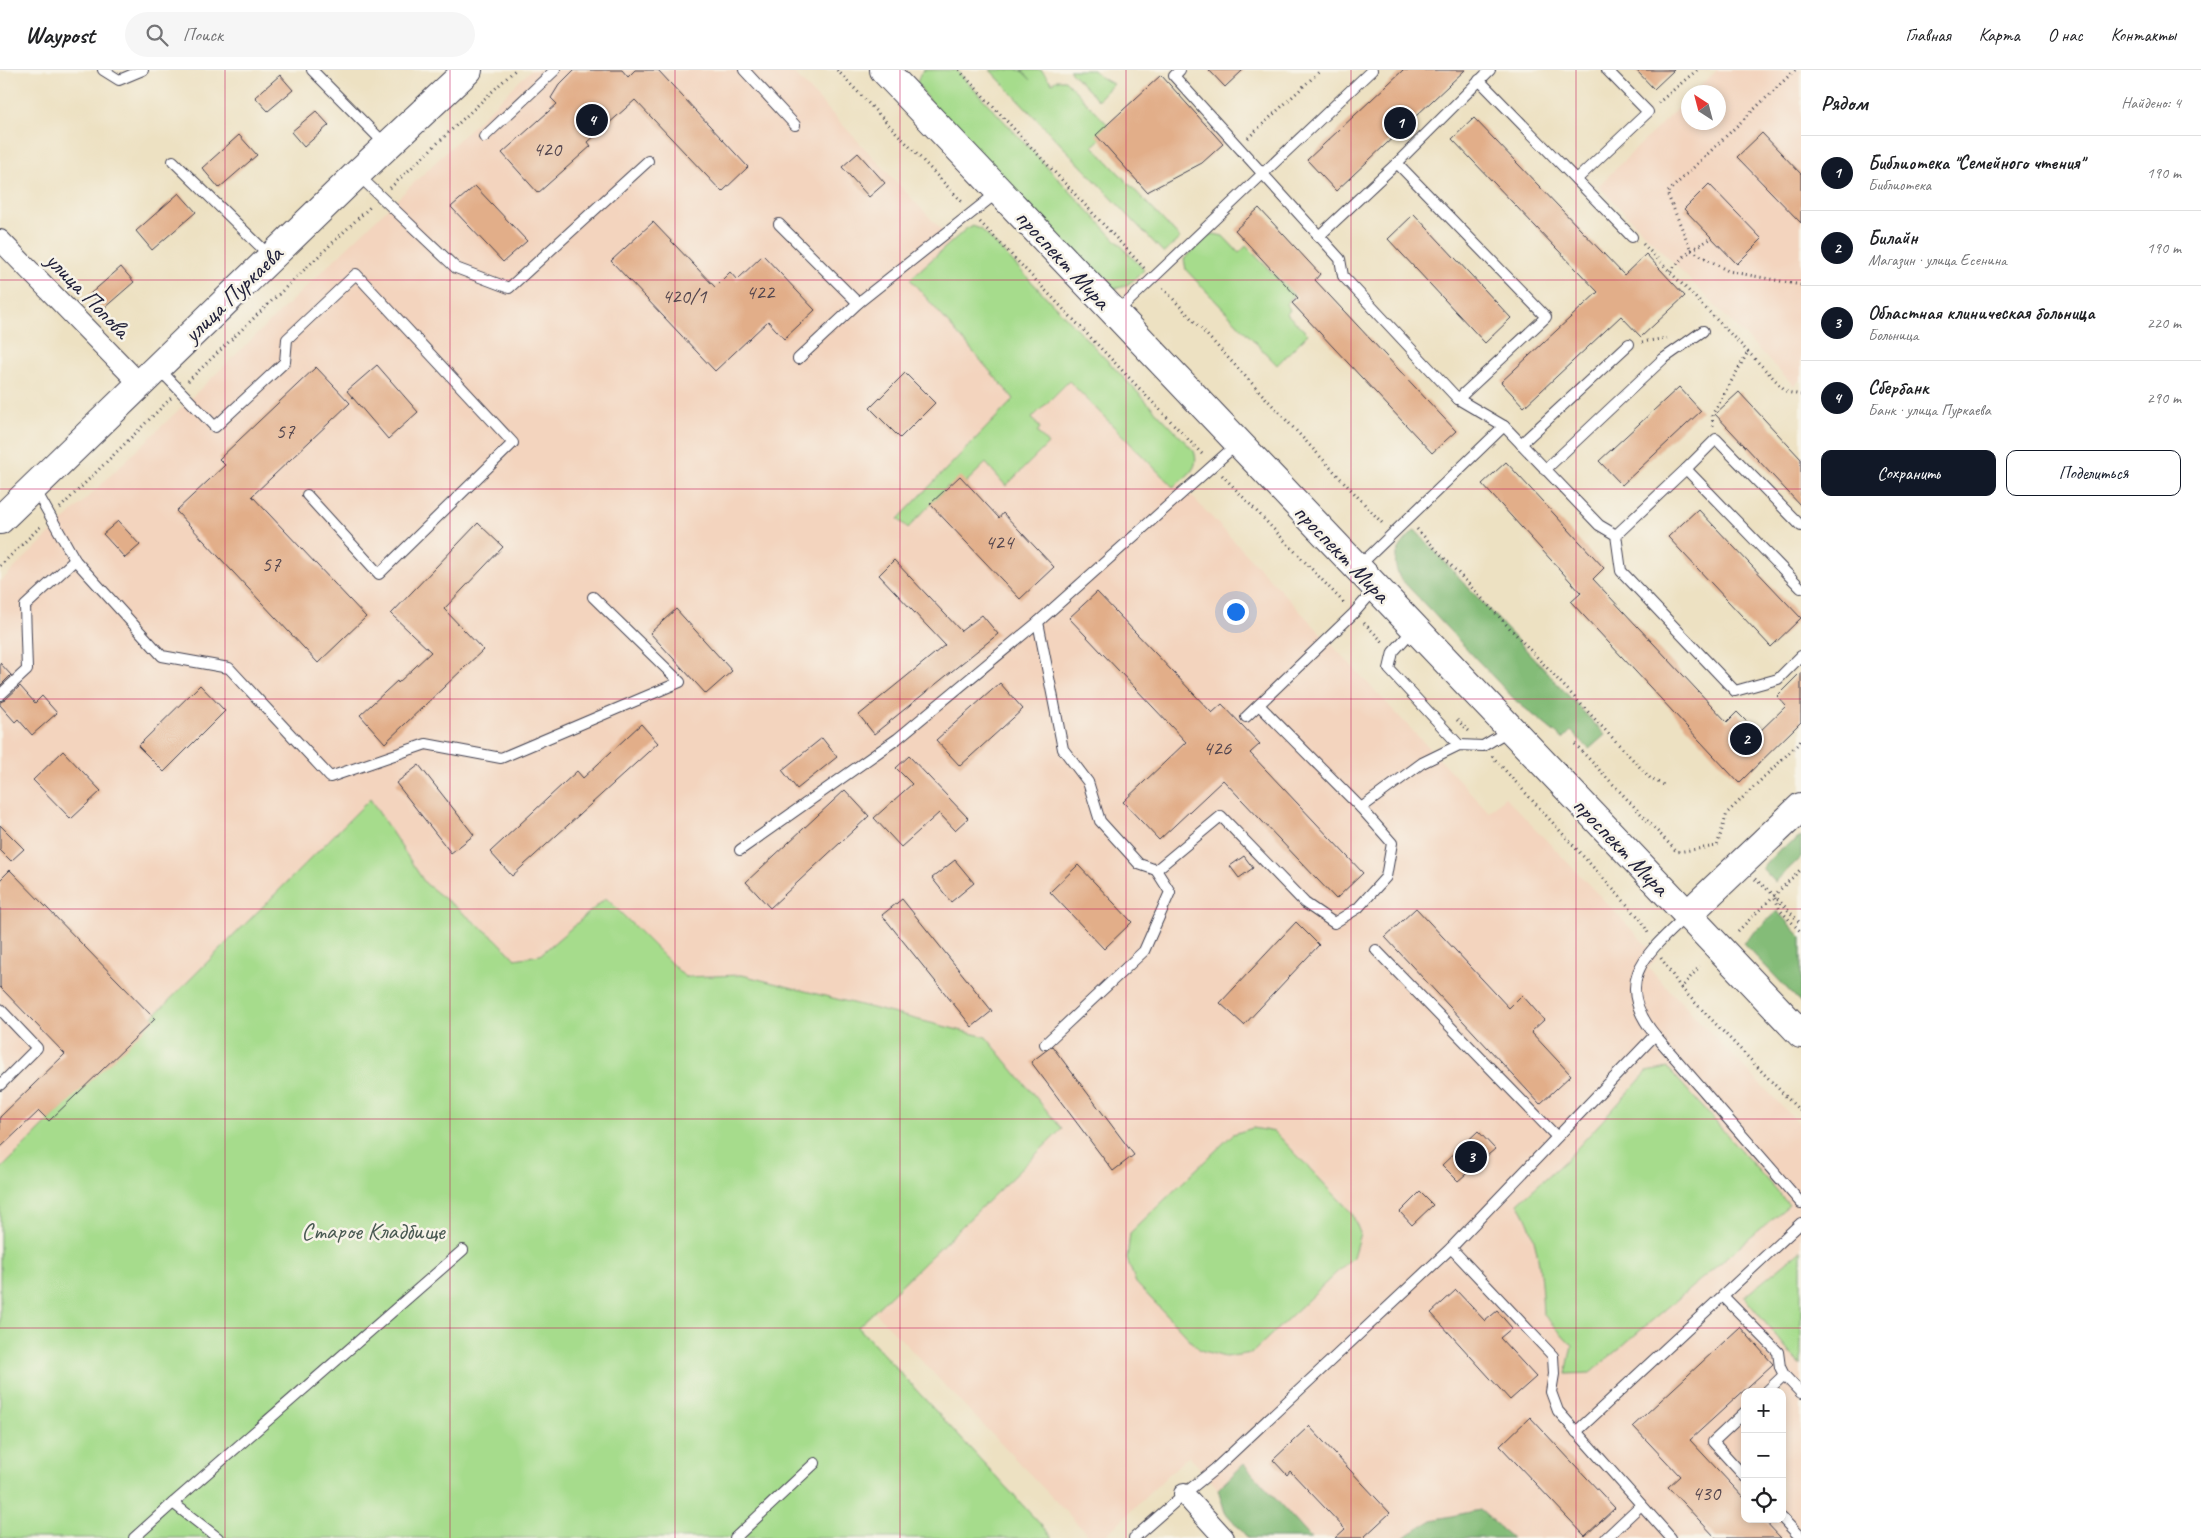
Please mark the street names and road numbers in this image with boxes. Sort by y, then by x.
street label: проспект Мира [1009,203,1118,316]
street label: улица Пуркаева [176,238,290,350]
street label: улица Попова [38,244,138,346]
street label: проспект Мира [1287,497,1398,610]
street label: проспект Мира [1566,790,1677,903]

